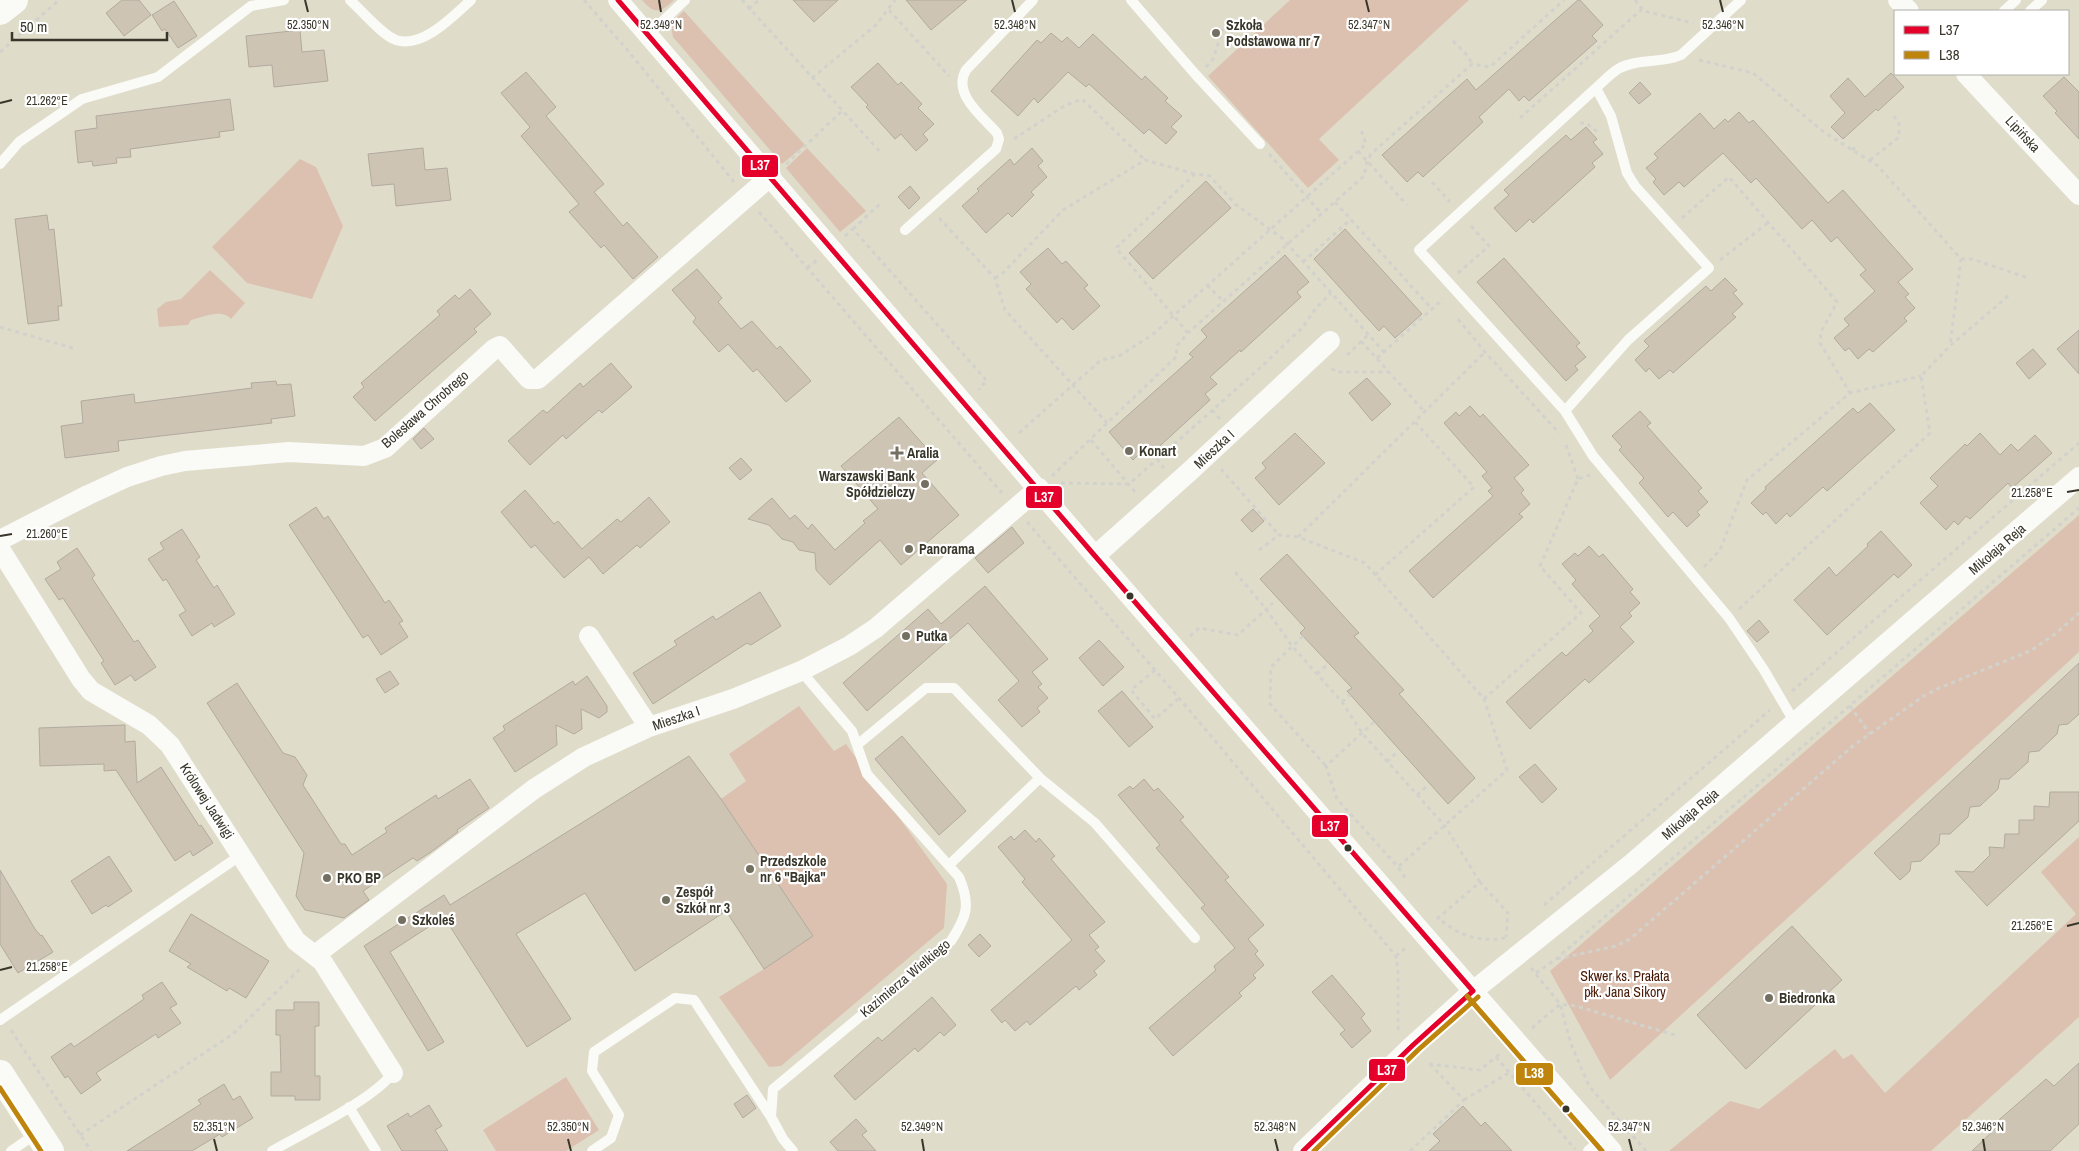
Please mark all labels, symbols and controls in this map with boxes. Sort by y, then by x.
scale bar [12,10,168,42]
legend [1894,10,2069,75]
text: 50 m [20,16,47,37]
place label: Szkoła Podstawowa nr 7 [1226,16,1320,50]
text: 52.350°N [287,17,329,33]
text: 52.349°N [640,17,682,33]
text: 52.348°N [994,17,1036,33]
text: 52.347°N [1348,17,1390,33]
text: 52.346°N [1702,17,1744,33]
text: L37 [1939,19,1960,40]
marker: Szkoła Podstawowa nr 7 [1210,27,1222,39]
text: L38 [1939,44,1960,65]
text: 21.262°E [26,93,68,109]
street label: Lipińska [2002,112,2045,156]
line badge: L37 [741,154,779,178]
text: L37 [750,156,770,174]
street label: Bolesława Chrobrego [378,366,472,452]
street label: Mieszka I [1190,426,1238,472]
place label: Konart [1139,442,1176,460]
place label: Aralia [907,444,940,462]
marker: Konart [1123,445,1135,457]
marker: Aralia [891,447,903,459]
place label: Warszawski Bank Spółdzielczy [819,467,916,501]
marker: Warszawski Bank Spółdzielczy [919,478,931,490]
line badge: L37 [1025,485,1063,509]
text: 21.258°E [2011,485,2053,501]
text: L37 [1034,488,1054,506]
street label: Mikołaja Reja [1965,519,2030,579]
text: 21.260°E [26,526,68,542]
place label: Panorama [919,540,975,558]
marker: Panorama [903,543,915,555]
unlabelled marker [1125,591,1135,601]
place label: Putka [916,627,948,645]
marker: Putka [900,630,912,642]
street label: Mieszka I [650,701,702,735]
street label: Królowej Jadwigi [176,760,238,842]
street label: Mikołaja Reja [1658,784,1723,844]
line badge: L37 [1311,814,1349,838]
text: L37 [1320,817,1340,835]
unlabelled marker [1343,843,1353,853]
place label: Przedszkole nr 6 "Bajka" [760,852,826,886]
marker: Przedszkole nr 6 "Bajka" [744,863,756,875]
place label: PKO BP [337,869,381,887]
marker: PKO BP [321,872,333,884]
place label: Zespół Szkół nr 3 [676,883,730,917]
marker: Zespół Szkół nr 3 [660,894,672,906]
place label: Szkoleś [412,911,455,929]
marker: Szkoleś [396,914,408,926]
text: 21.256°E [2011,918,2053,934]
street label: Kazimierza Wielkiego [856,935,954,1021]
text: 21.258°E [26,959,68,975]
park label: Skwer ks. Prałata płk. Jana Sikory [1580,967,1670,1001]
place label: Biedronka [1779,989,1836,1007]
marker: Biedronka [1763,992,1775,1004]
line badge: L37 [1368,1058,1406,1082]
text: L37 [1377,1061,1397,1079]
line badge: L38 [1515,1062,1554,1086]
text: L38 [1524,1064,1544,1082]
unlabelled marker [1561,1104,1571,1114]
text: 52.351°N [193,1119,235,1135]
text: 52.350°N [547,1119,589,1135]
text: 52.349°N [901,1119,943,1135]
text: 52.348°N [1254,1119,1296,1135]
text: 52.347°N [1608,1119,1650,1135]
text: 52.346°N [1962,1119,2004,1135]

